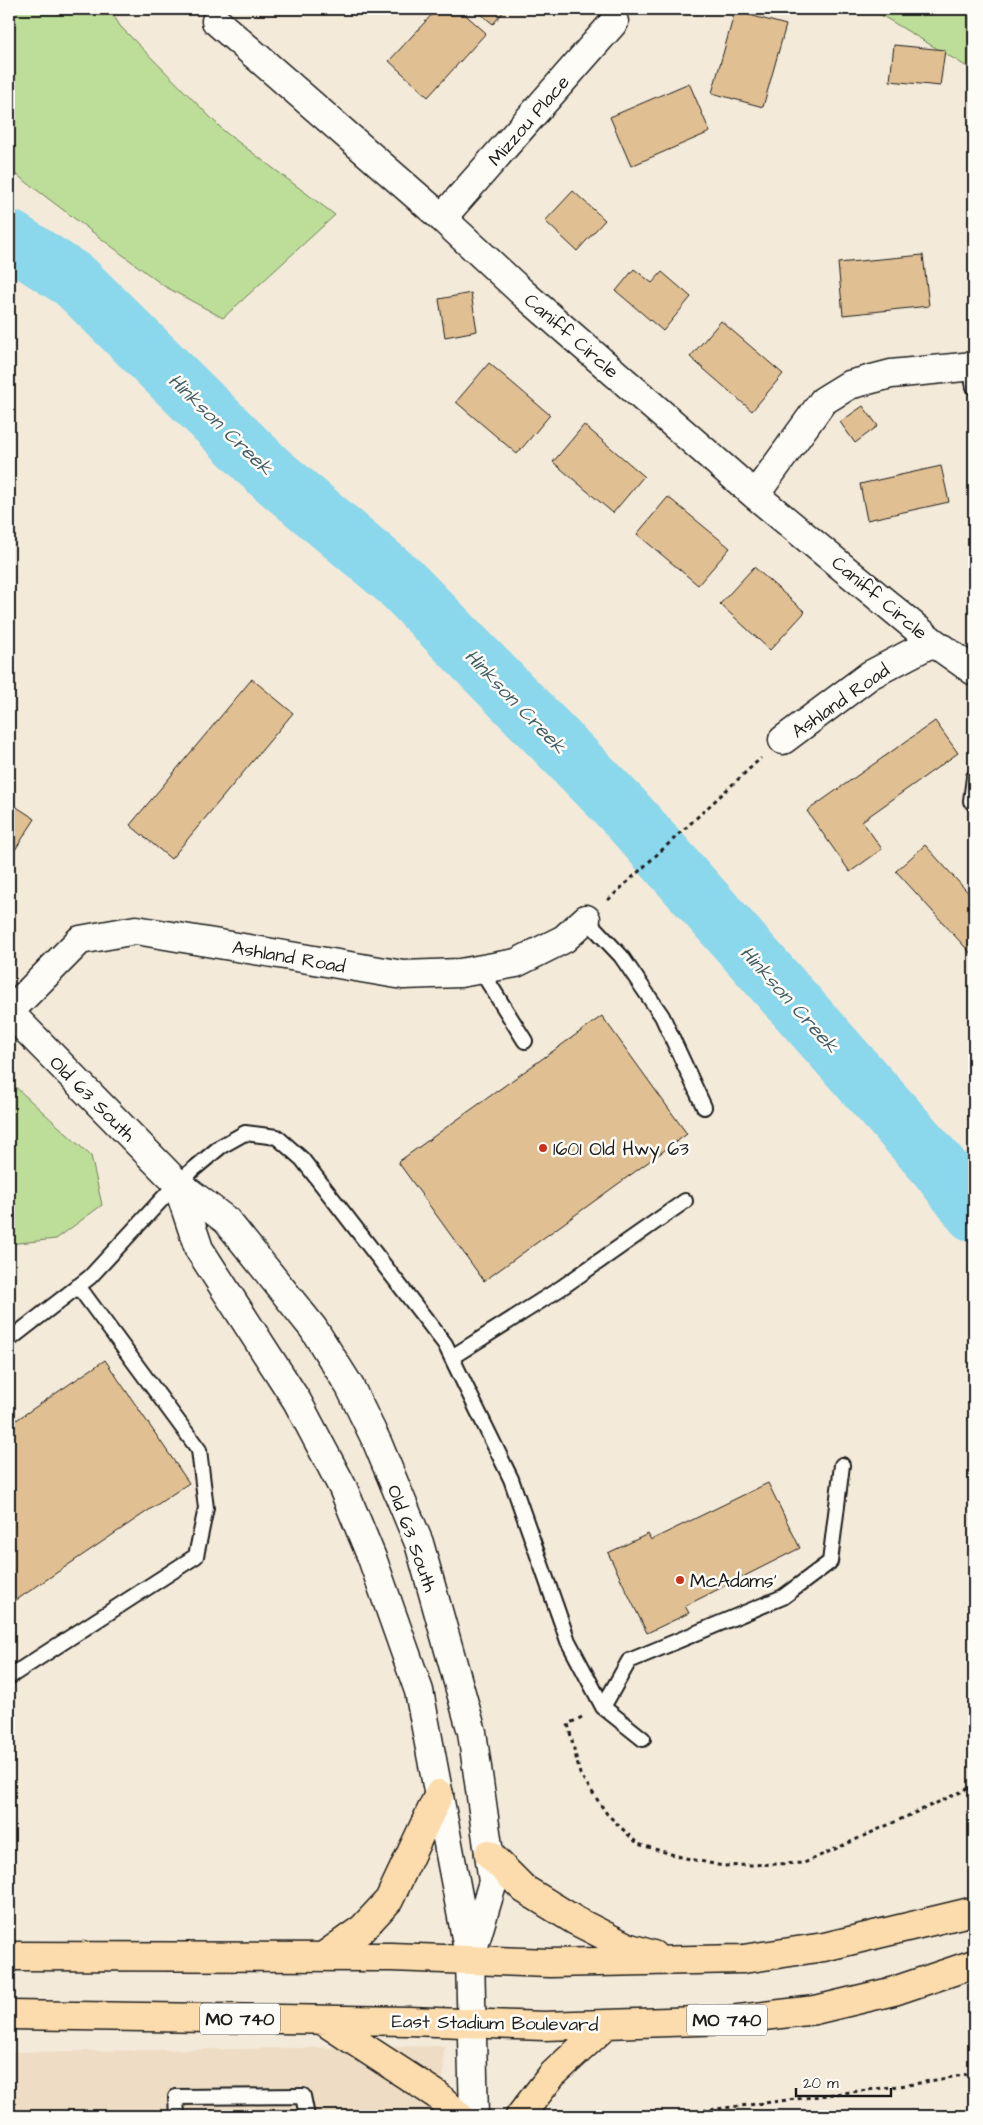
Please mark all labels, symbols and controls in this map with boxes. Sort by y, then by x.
street label: Mizzou Place [482,70,576,172]
street label: Caniff Circle [518,287,624,385]
water label: Hinkson Creek [162,367,279,482]
street label: Caniff Circle [825,550,933,646]
water label: Hinkson Creek [458,643,573,761]
street label: Ashland Road [786,657,896,745]
street label: Ashland Road [230,934,348,981]
water label: Hinkson Creek [733,940,846,1060]
street label: Old 63 South [43,1050,141,1149]
place label: 1601 Old Hwy 63 [553,1136,689,1164]
marker: 1601 Old Hwy 63 [537,1142,549,1154]
street label: Old 63 South [380,1481,444,1596]
place label: McAdams' [690,1568,777,1595]
marker: McAdams' [674,1574,686,1586]
road number: MO 740 [200,2004,280,2035]
road number: MO 740 [687,2004,767,2036]
street label: East Stadium Boulevard [391,2008,599,2039]
scale bar [796,2065,890,2097]
text: 20 m [803,2073,839,2094]

